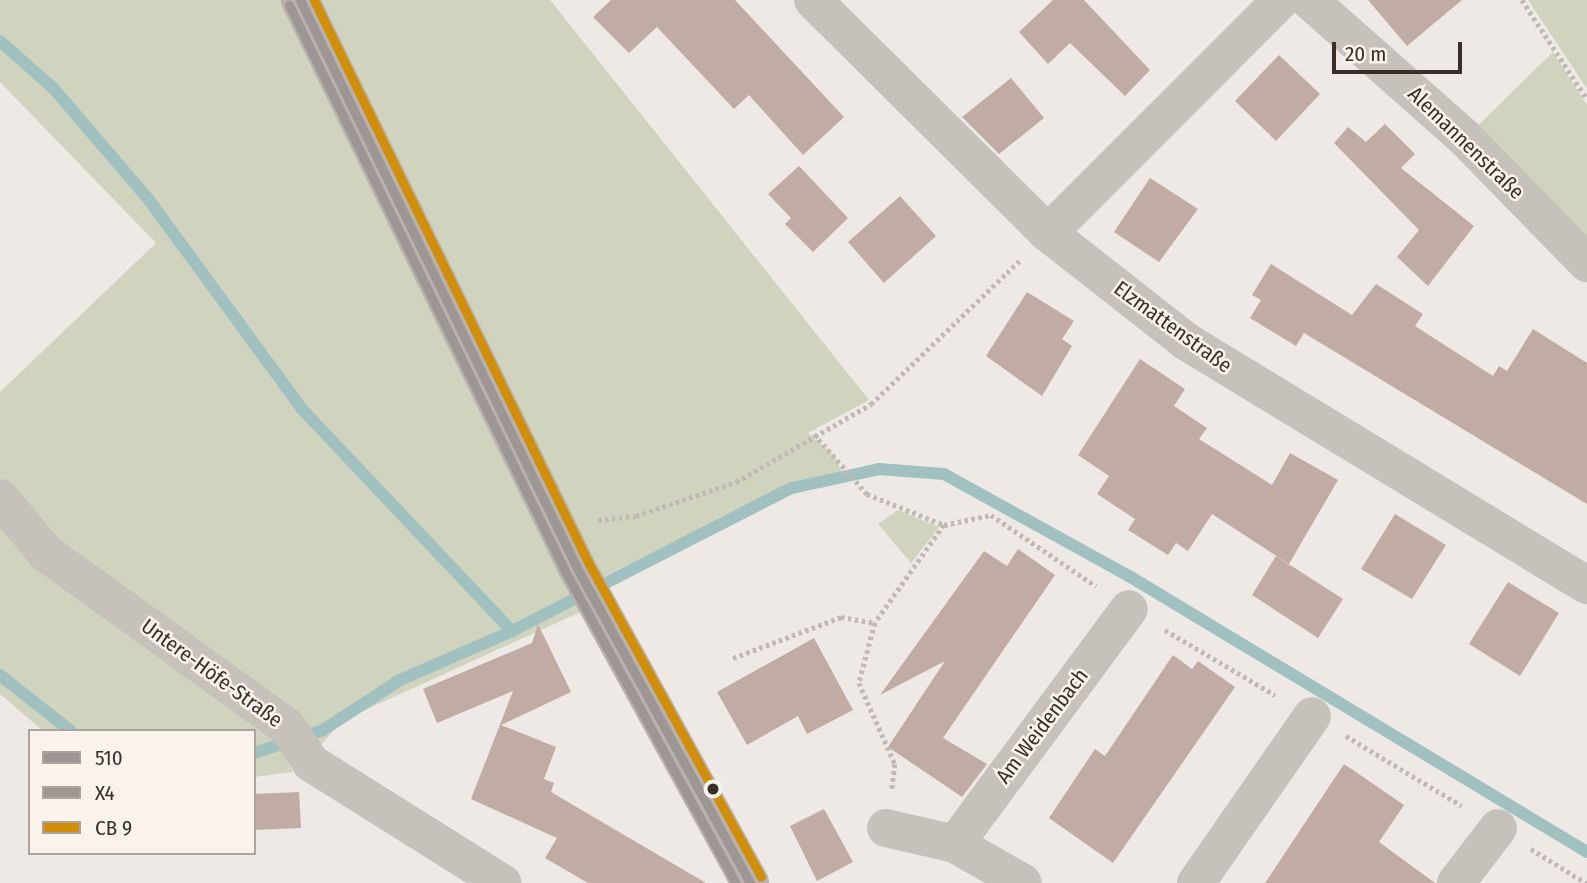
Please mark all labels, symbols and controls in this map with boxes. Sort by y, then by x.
scale bar [1335,28,1464,72]
text: 20 m [1345,41,1386,67]
street label: Alemannenstraße [1403,81,1529,205]
street label: Elzmattenstraße [1109,276,1237,378]
street label: Untere-Höfe-Straße [137,613,287,733]
street label: Am Weidenbach [991,664,1093,788]
legend [28,729,256,855]
text: 510 [95,745,123,771]
text: X4 [95,780,115,806]
unlabelled marker [706,782,720,796]
text: CB 9 [95,815,132,841]

